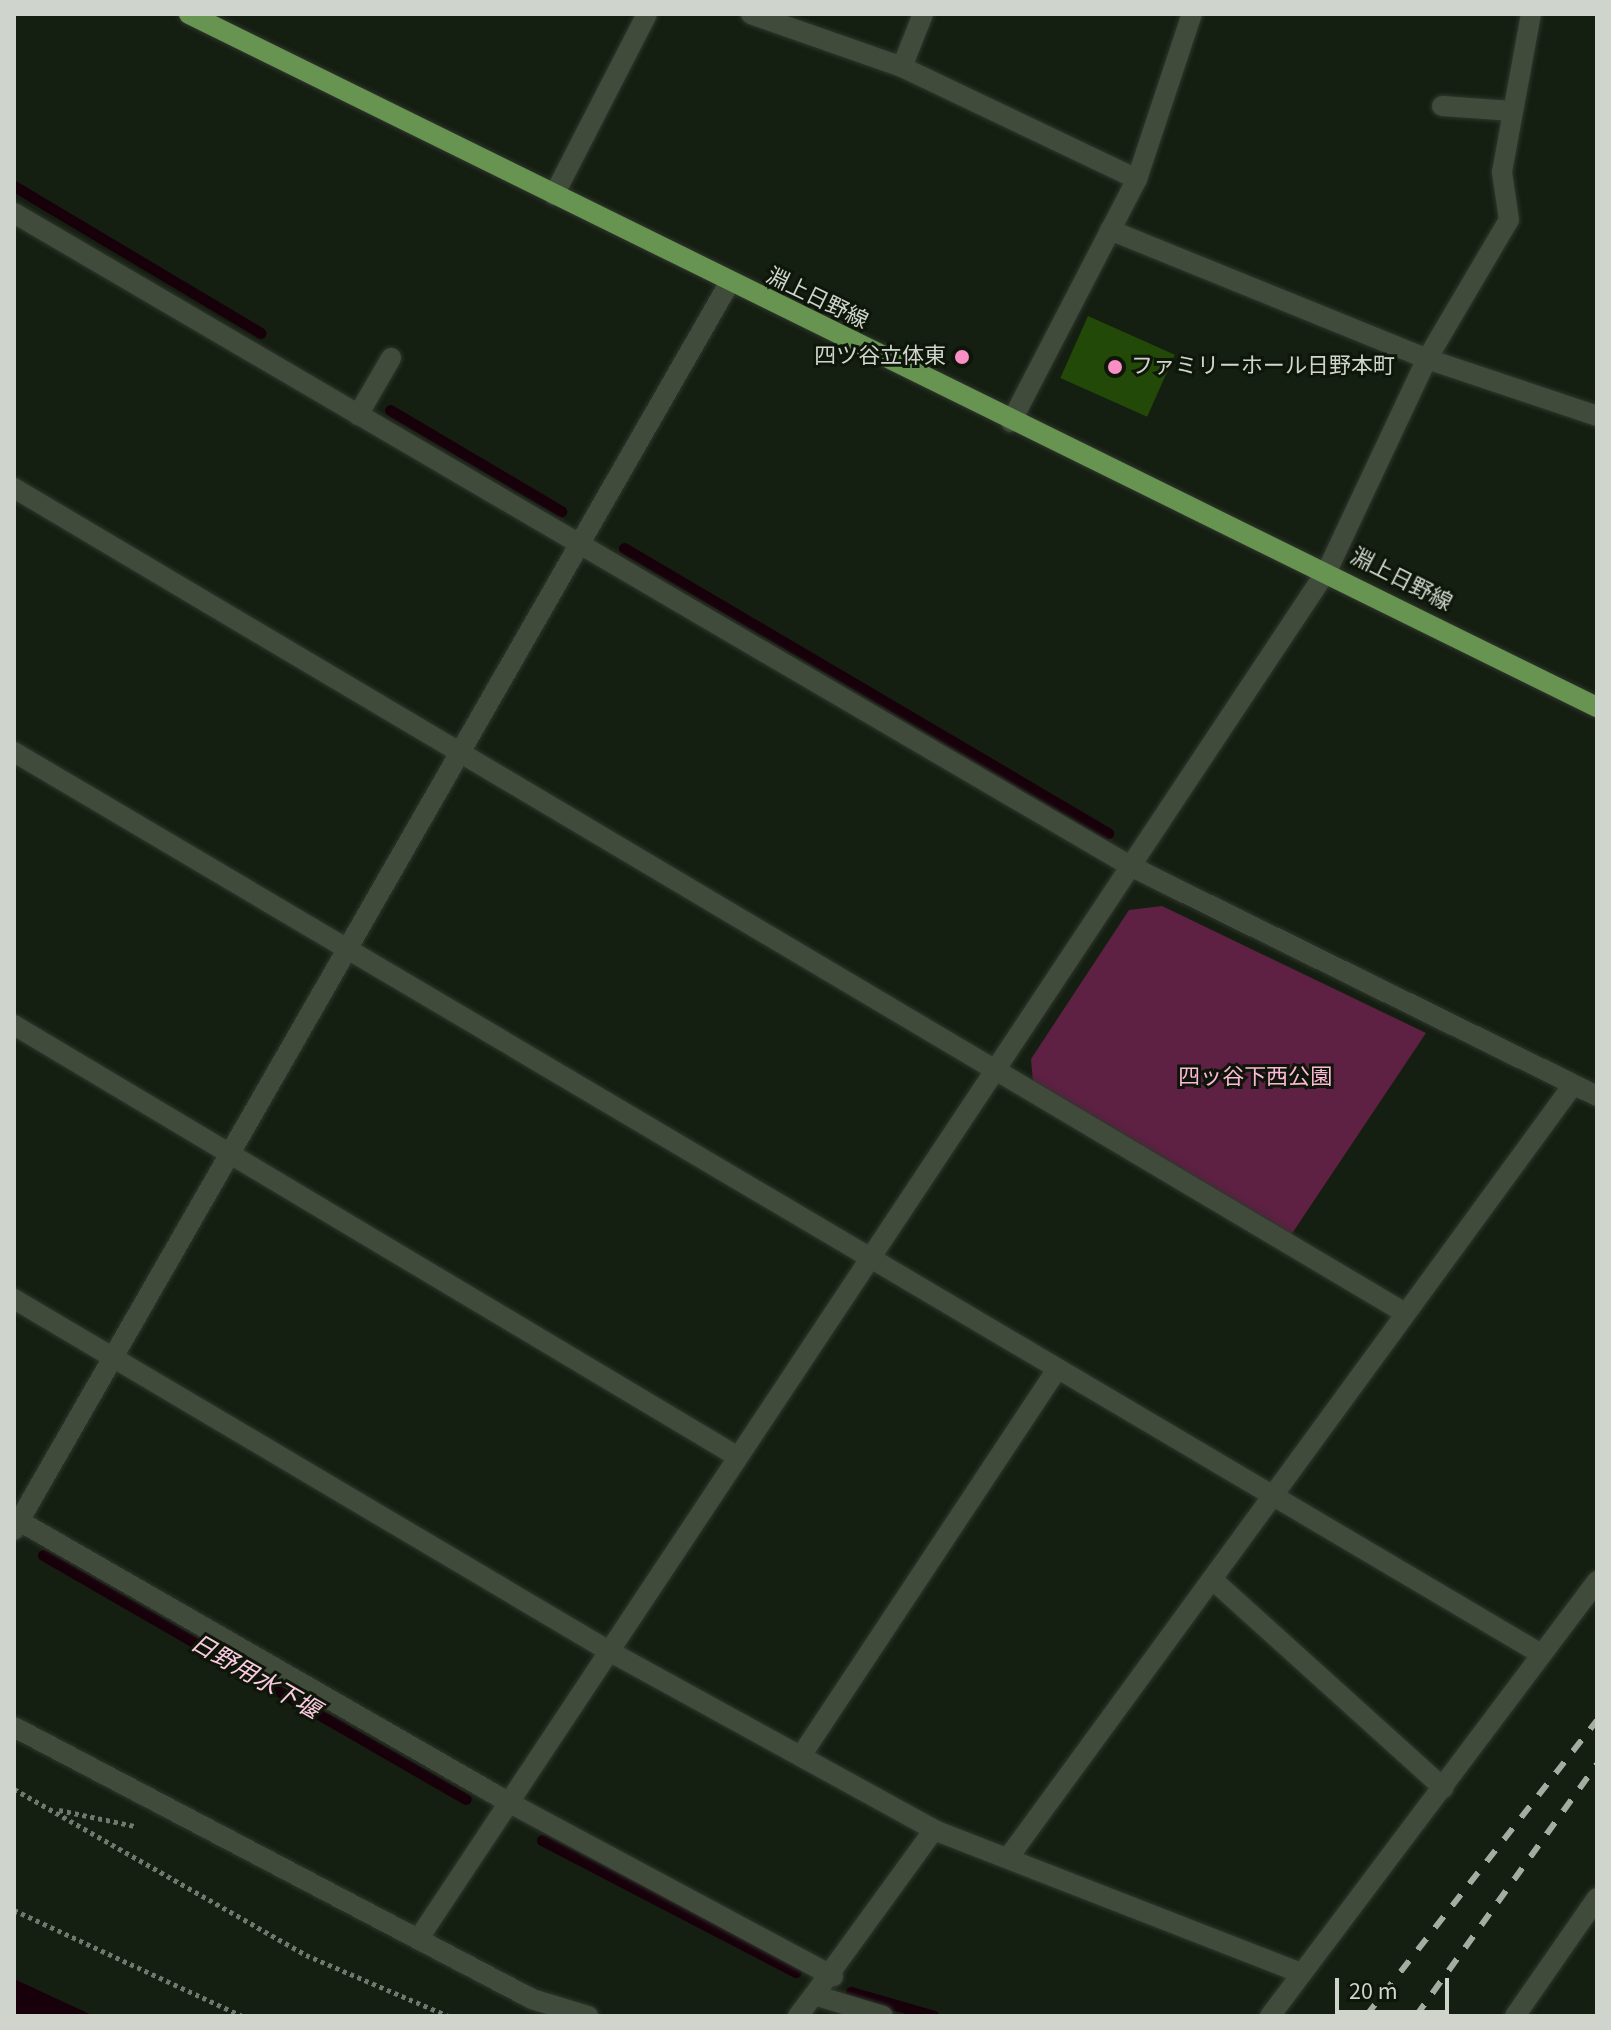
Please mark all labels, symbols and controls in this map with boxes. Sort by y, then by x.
street label: 淵上日野線 [762,263,872,335]
place label: 四ツ谷立体東 [814,344,946,370]
marker: 四ツ谷立体東 [953,348,971,366]
place label: ファミリーホール日野本町 [1131,354,1395,380]
marker: ファミリーホール日野本町 [1106,358,1124,376]
street label: 淵上日野線 [1346,543,1456,617]
park label: 四ッ谷下西公園 [1178,1065,1332,1091]
water label: 日野用水下堰 [185,1629,325,1725]
scale bar [1339,1962,1453,2012]
text: 20 m [1349,1974,1398,2009]

